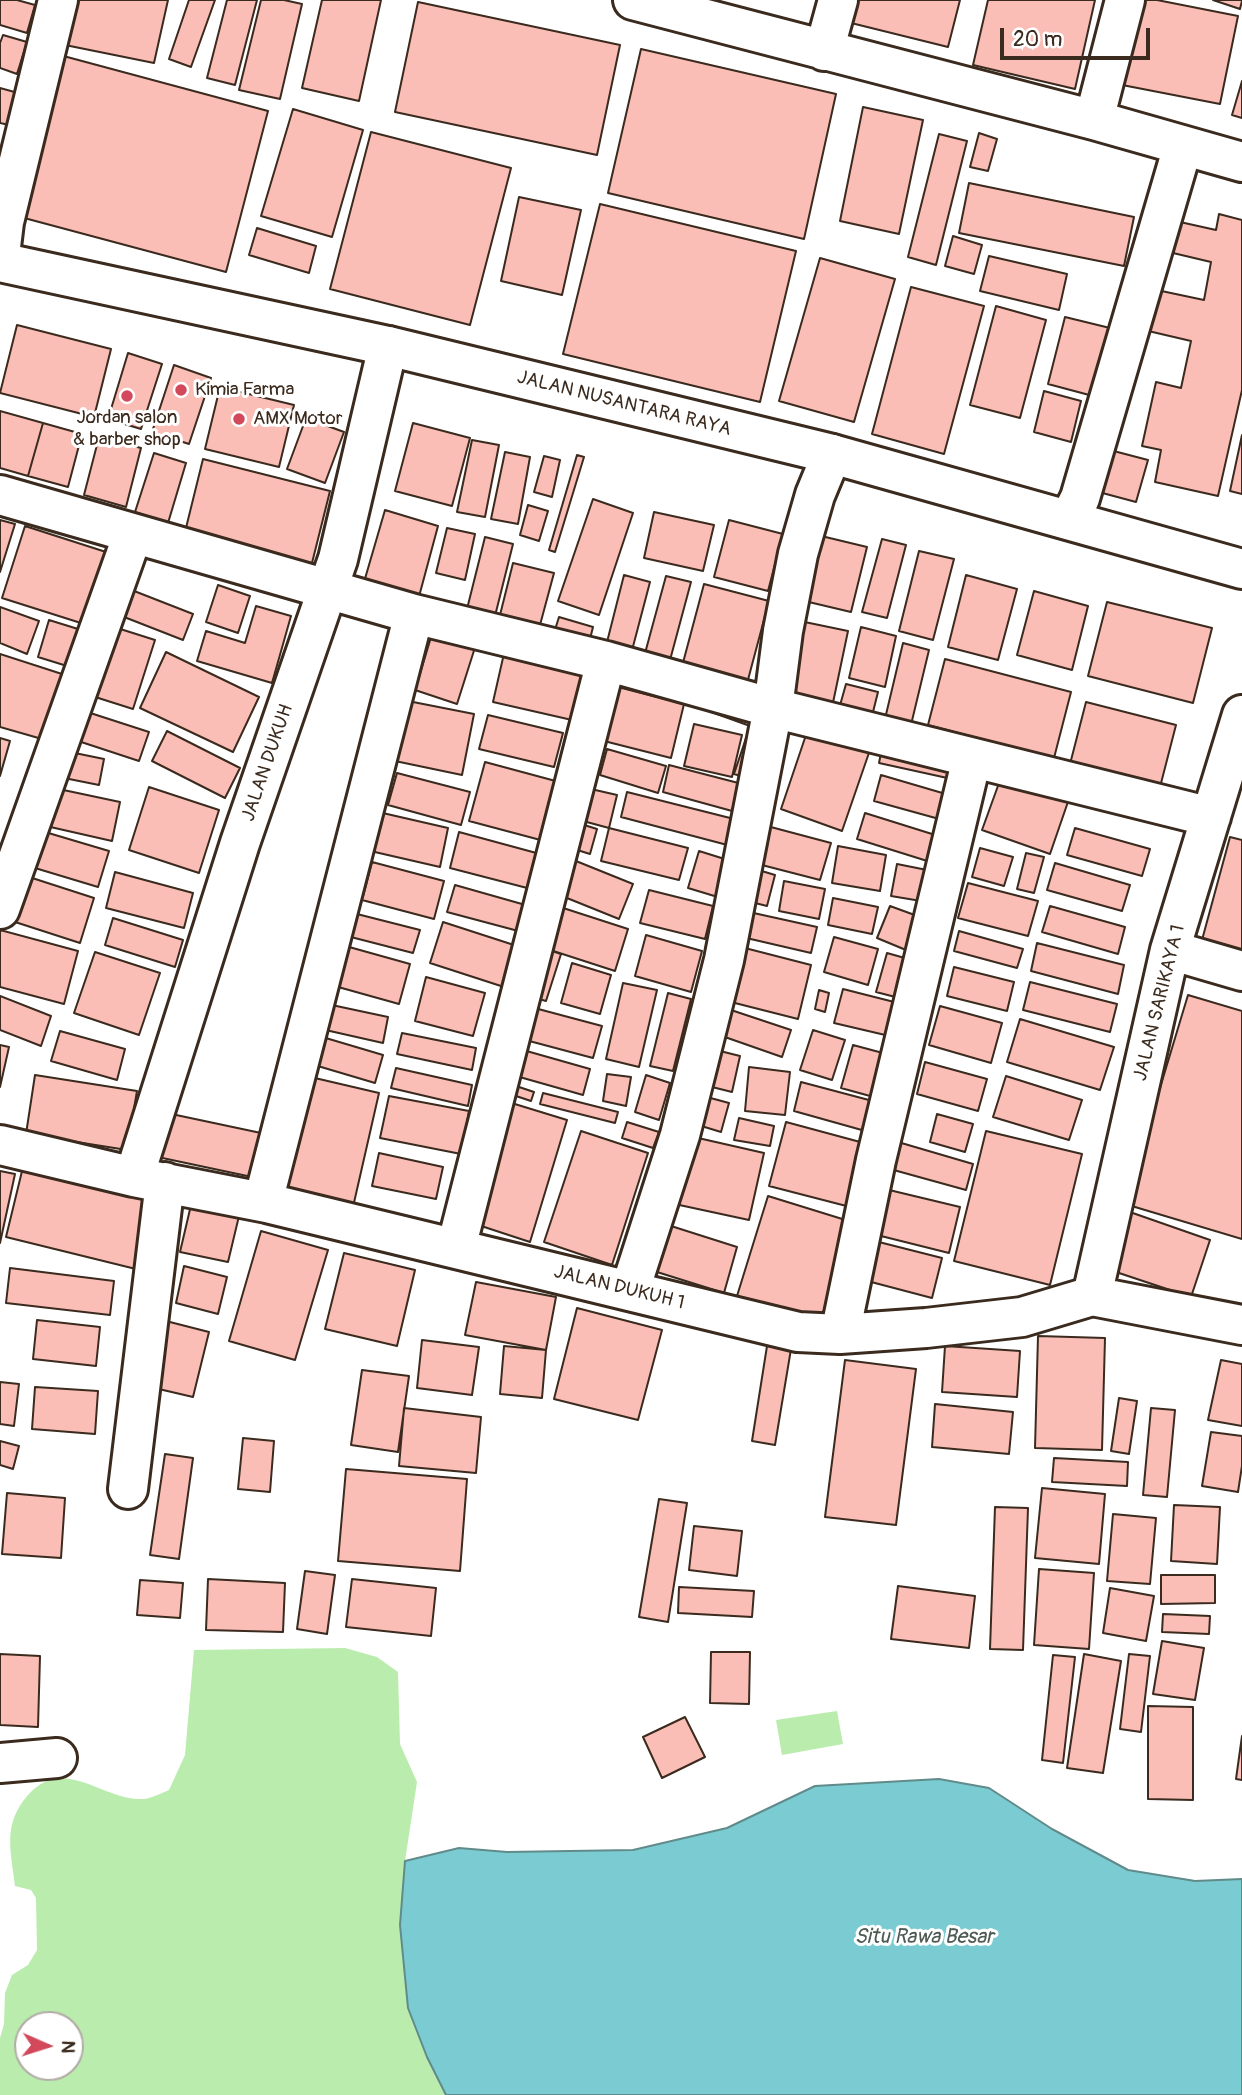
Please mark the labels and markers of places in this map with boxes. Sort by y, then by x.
place label: Kimia Farma [195,379,294,401]
marker: Kimia Farma [173,382,189,398]
marker: Jordan salon & barber shop [119,388,135,404]
place label: Jordan salon & barber shop [73,407,181,451]
place label: AMX Motor [253,408,342,430]
marker: AMX Motor [231,411,247,427]

